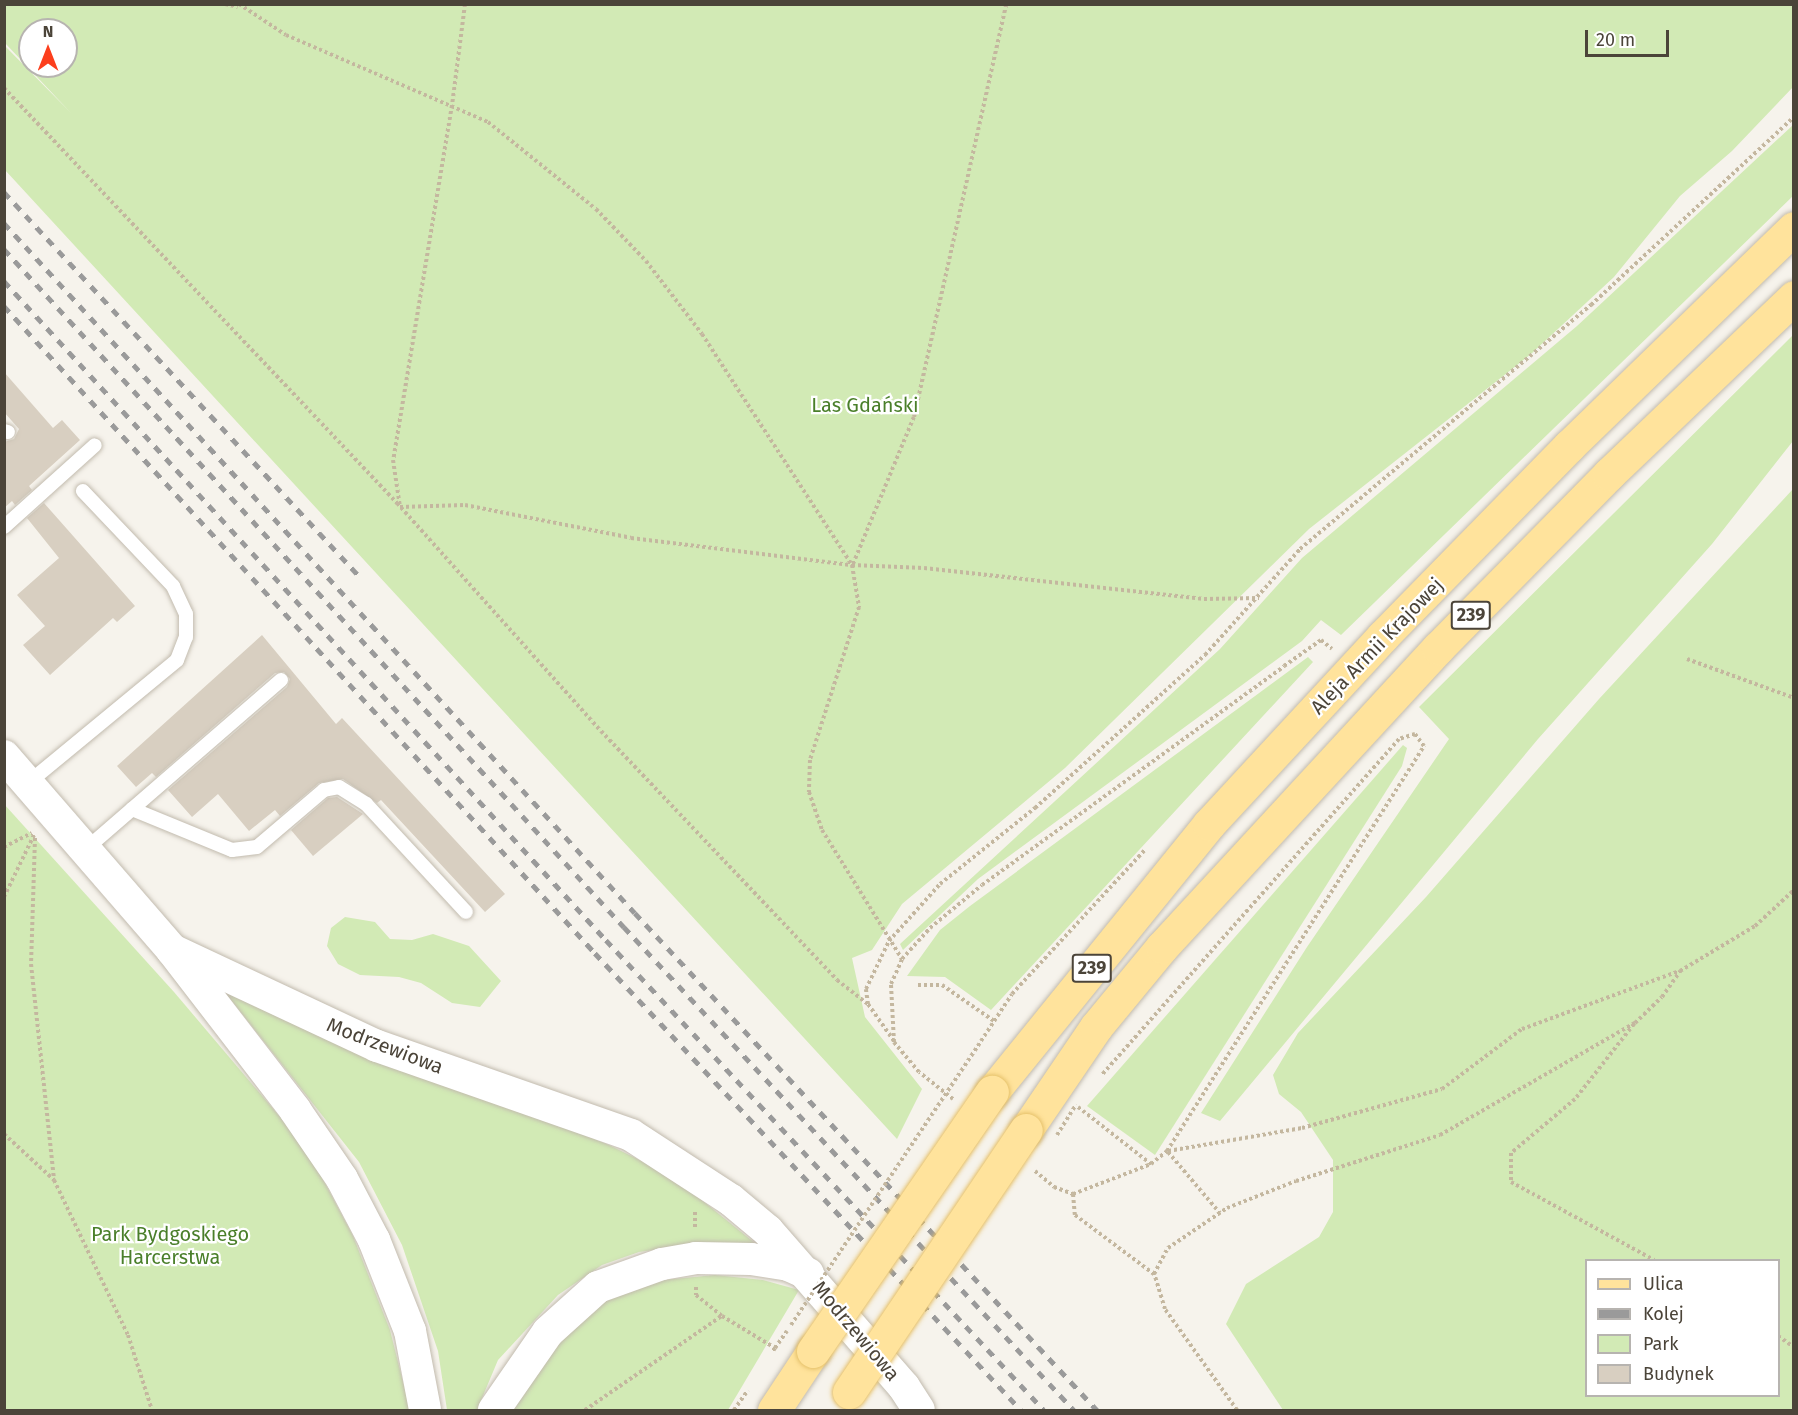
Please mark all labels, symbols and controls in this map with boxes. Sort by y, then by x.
north arrow [18,18,78,78]
scale bar [1588,18,1672,56]
text: N [43,22,53,41]
text: 20 m [1596,29,1635,51]
park label: Las Gdański [811,393,919,417]
street label: Aleja Armii Krajowej [1306,573,1448,719]
road number: 239 [1450,600,1492,630]
road number: 239 [1071,953,1113,983]
street label: Modrzewiowa [323,1013,447,1079]
park label: Park Bydgoskiego Harcerstwa [91,1222,249,1269]
legend [1585,1259,1780,1397]
text: Ulica [1643,1273,1683,1295]
street label: Modrzewiowa [807,1276,905,1386]
text: Kolej [1643,1303,1684,1325]
text: Park [1643,1333,1678,1355]
text: Budynek [1643,1363,1714,1385]

